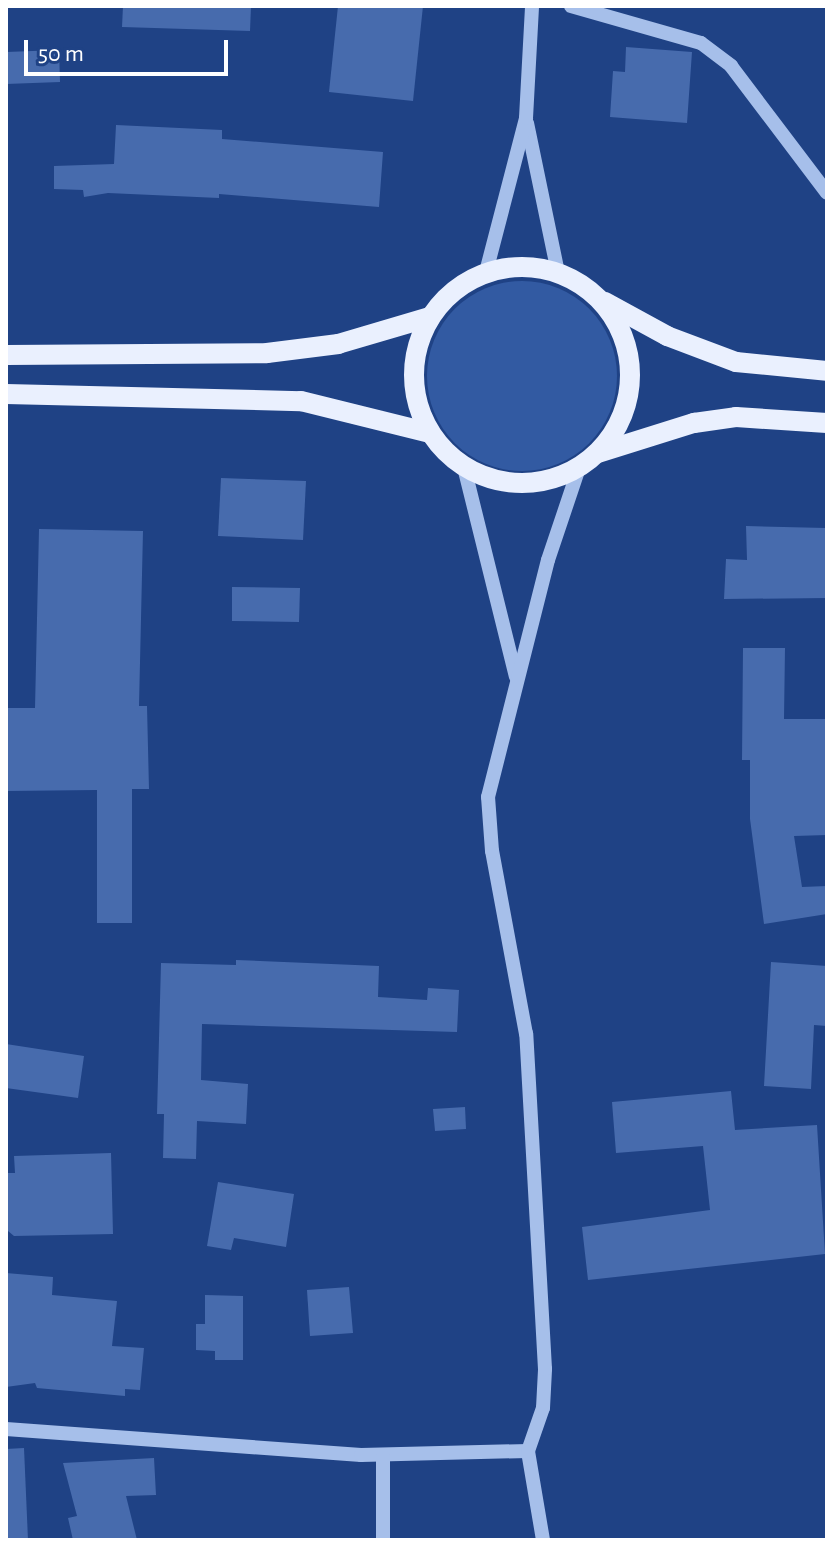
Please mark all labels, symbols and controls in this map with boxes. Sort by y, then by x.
scale bar [28,24,232,74]
text: 50 m [38,42,84,66]

